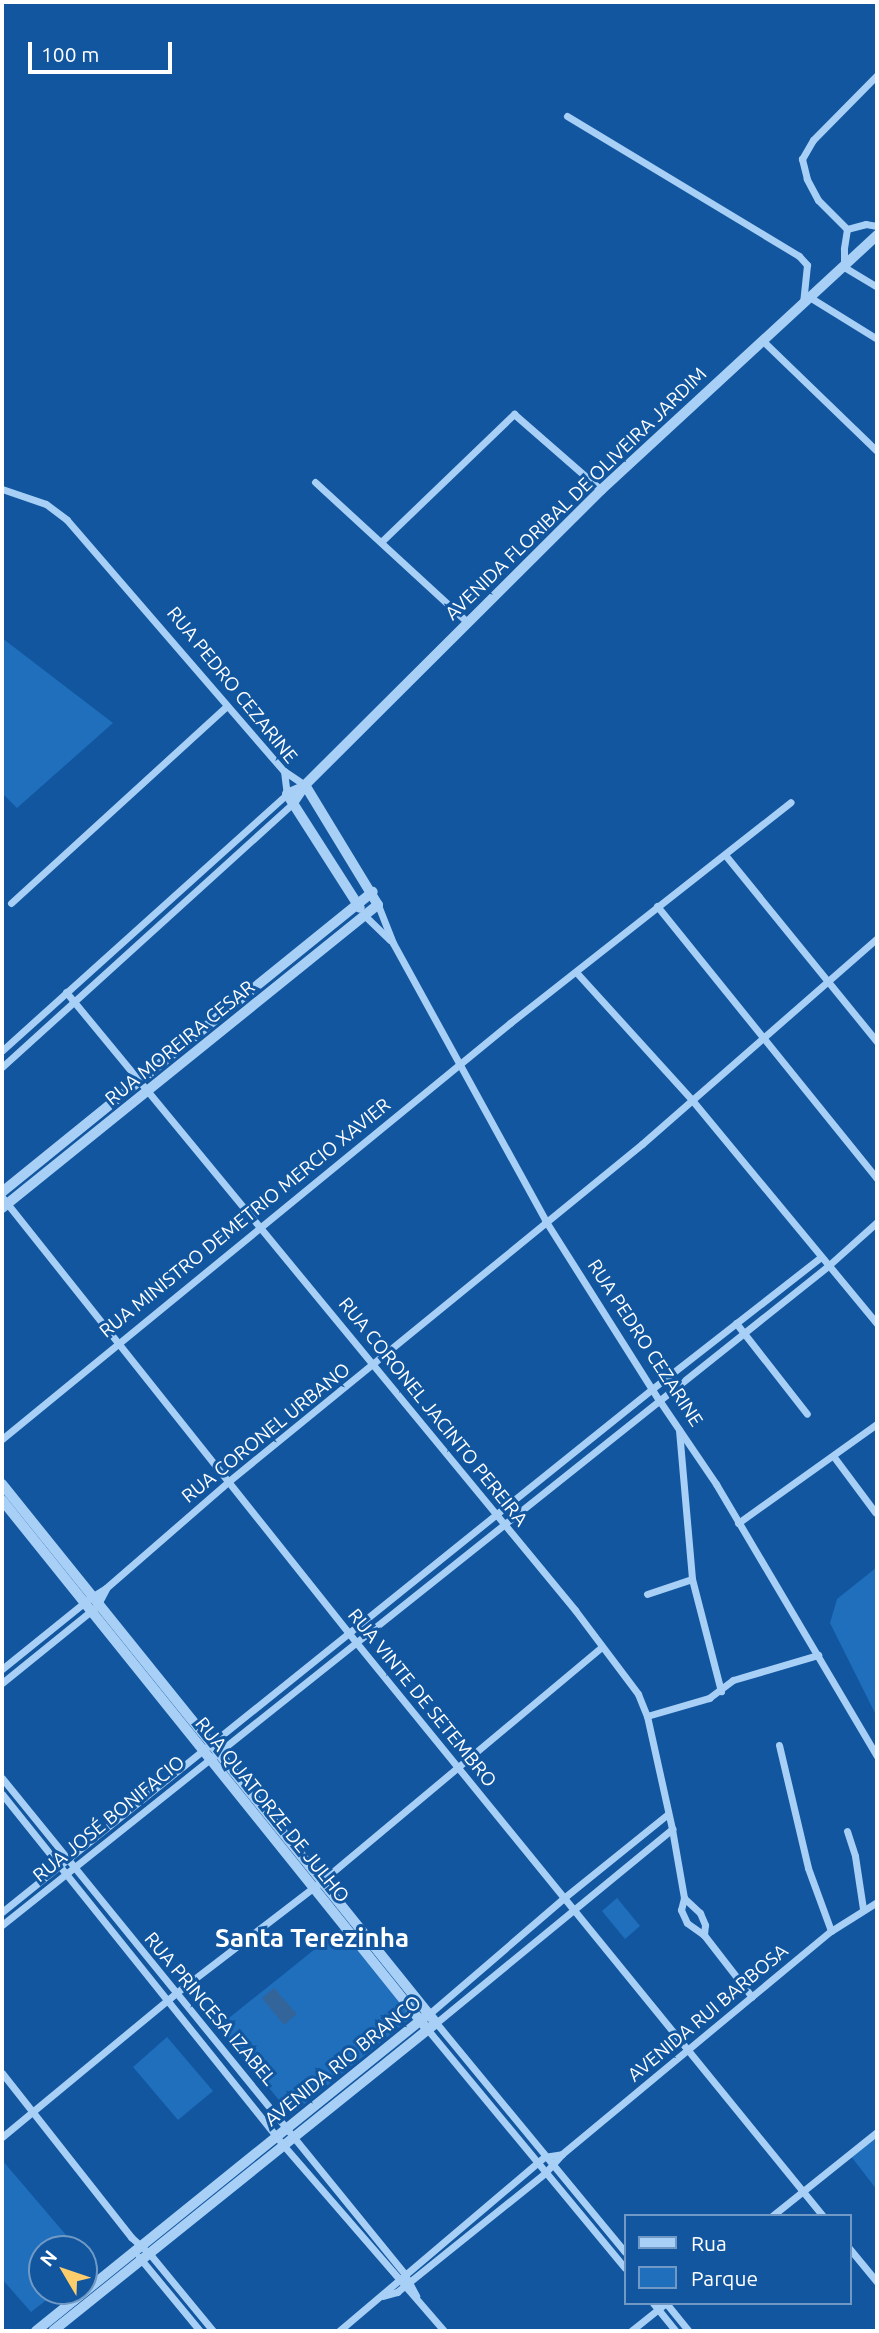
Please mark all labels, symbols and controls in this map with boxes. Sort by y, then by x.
scale bar [32,28,175,72]
text: 100 m [41,42,99,66]
street label: AVENIDA FLORIBAL DE OLIVEIRA JARDIM [441,363,711,625]
street label: RUA PEDRO CEZARINE [162,602,302,768]
street label: RUA MOREIRA CESAR [101,976,259,1110]
street label: RUA MINISTRO DEMETRIO MERCIO XAVIER [95,1093,395,1343]
street label: RUA PEDRO CEZARINE [582,1255,708,1431]
street label: RUA CORONEL JACINTO PEREIRA [334,1293,532,1531]
street label: RUA CORONEL URBANO [177,1358,355,1508]
street label: RUA VINTE DE SETEMBRO [343,1604,501,1792]
street label: RUA QUATORZE DE JULHO [190,1713,354,1907]
street label: RUA JOSÉ BONIFACIO [29,1751,189,1887]
district label: Santa Terezinha [215,1922,409,1954]
street label: RUA PRINCESA IZABEL [139,1928,281,2090]
street label: AVENIDA RUI BARBOSA [623,1939,793,2087]
street label: AVENIDA RIO BRANCO [260,1991,426,2131]
legend [624,2214,851,2305]
text: Rua [691,2231,727,2255]
north arrow [28,2235,98,2305]
text: N [35,2246,61,2270]
text: Parque [691,2266,758,2290]

